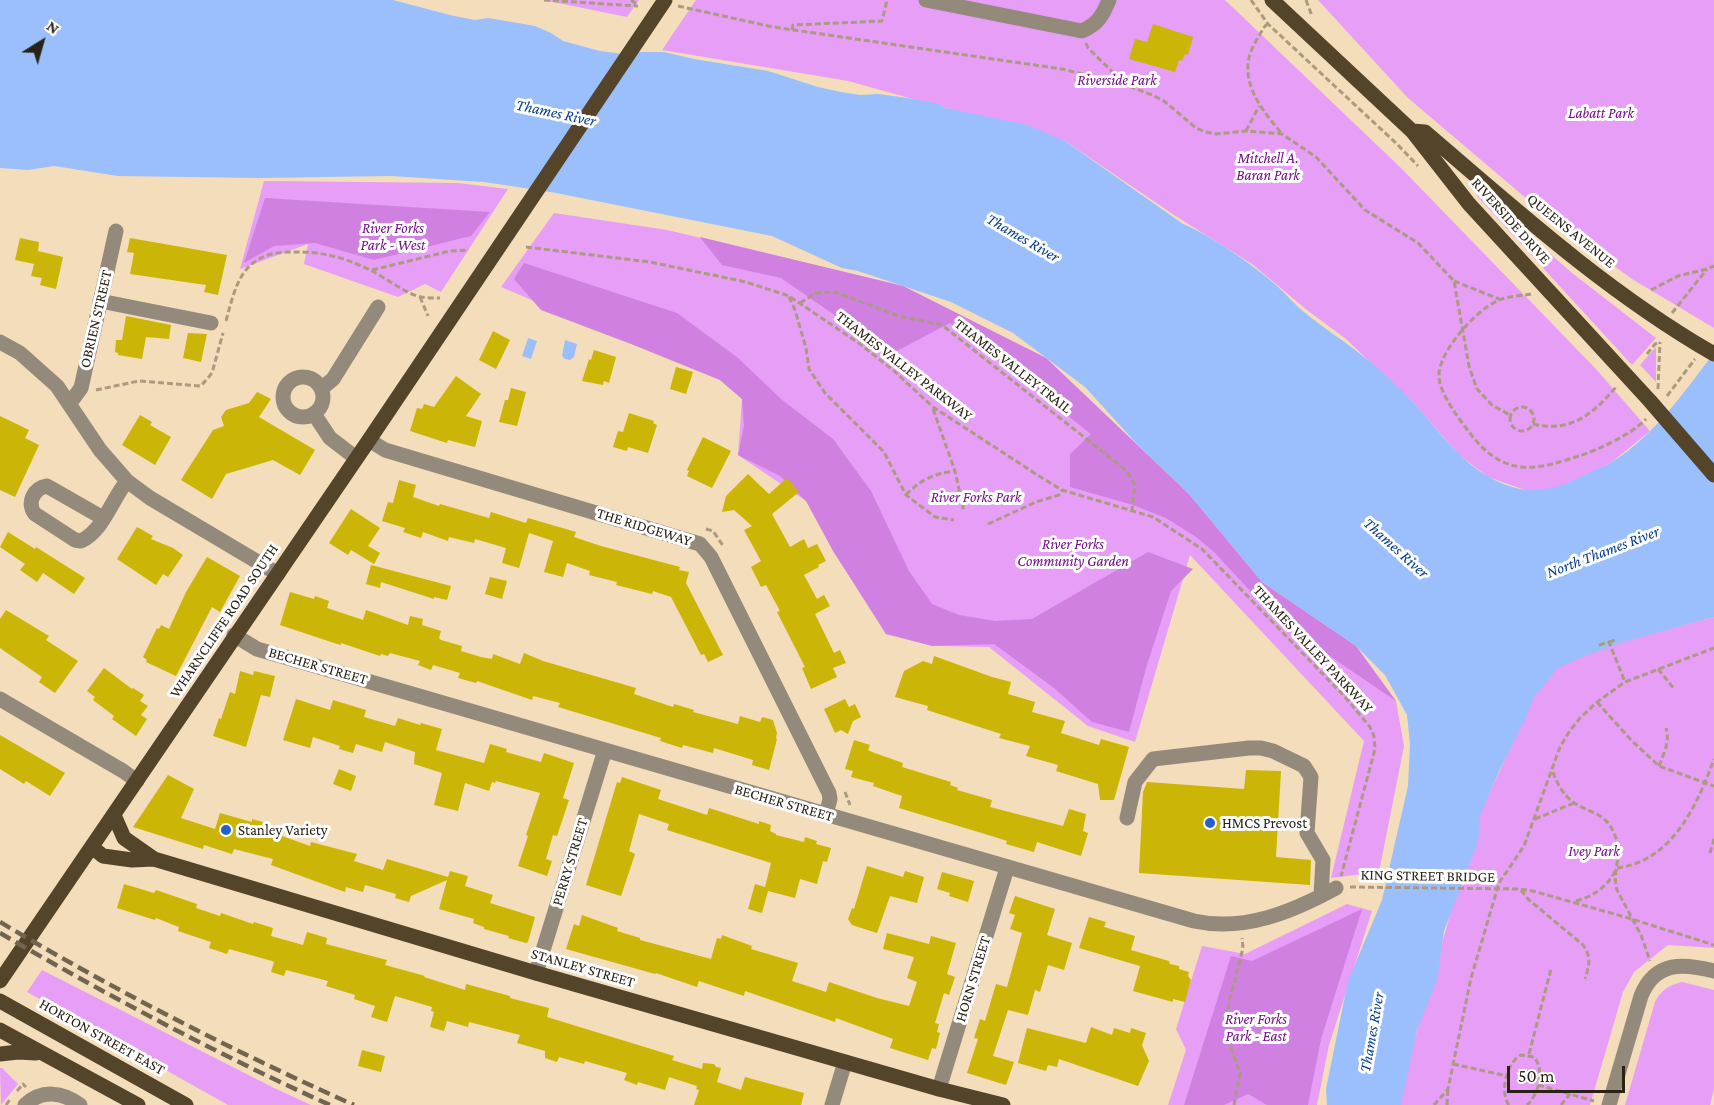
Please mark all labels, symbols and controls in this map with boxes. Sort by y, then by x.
north arrow [12,12,72,72]
text: N [44,17,63,37]
park label: Riverside Park [1077,71,1157,89]
water label: Thames River [514,95,598,131]
park label: Labatt Park [1568,104,1634,122]
park label: Mitchell A. Baran Park [1236,149,1300,184]
street label: RIVERSIDE DRIVE [1468,174,1554,268]
street label: QUEENS AVENUE [1523,190,1619,272]
water label: Thames River [983,209,1063,267]
park label: River Forks Park - West [361,219,425,254]
street label: OBRIEN STREET [76,268,116,370]
street label: THAMES VALLEY PARKWAY [832,307,976,425]
street label: THAMES VALLEY TRAIL [951,315,1075,417]
park label: River Forks Park [931,488,1021,506]
street label: THE RIDGEWAY [594,504,694,550]
water label: Thames River [1359,514,1433,582]
water label: North Thames River [1544,522,1662,582]
park label: River Forks Community Garden [1017,535,1129,570]
street label: WHARNCLIFFE ROAD SOUTH [166,541,282,701]
street label: THAMES VALLEY PARKWAY [1249,581,1377,717]
street label: BECHER STREET [266,643,370,689]
street label: BECHER STREET [732,780,836,826]
place label: HMCS Prevost [1222,814,1307,832]
street label: PERRY STREET [548,816,592,908]
marker: HMCS Prevost [1203,816,1217,830]
place label: Stanley Variety [238,821,328,839]
marker: Stanley Variety [219,823,233,837]
park label: Ivey Park [1568,842,1620,860]
street label: KING STREET BRIDGE [1361,866,1495,886]
street label: HORN STREET [951,934,995,1024]
street label: STANLEY STREET [529,945,637,991]
water label: Thames River [1356,990,1388,1074]
street label: HORTON STREET EAST [36,995,168,1079]
park label: River Forks Park - East [1225,1010,1287,1045]
scale bar [1510,1054,1628,1092]
text: 50 m [1518,1066,1555,1086]

